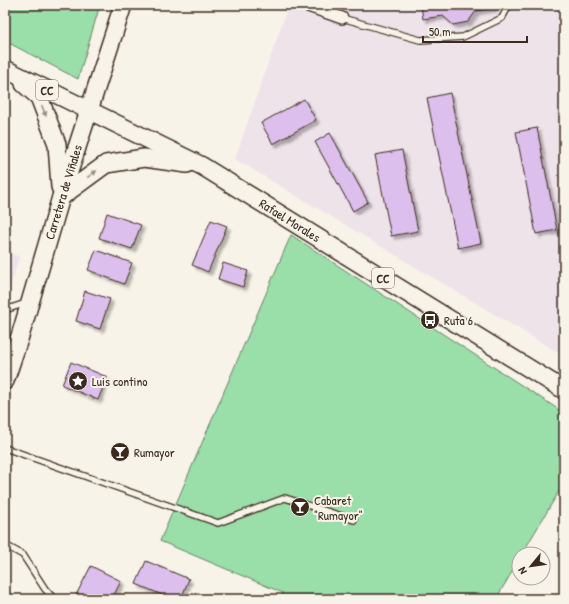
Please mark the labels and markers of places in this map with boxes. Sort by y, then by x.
bus stop icon: Ruta 6 [419,309,441,331]
place label: Ruta 6 [444,311,473,329]
place icon: Luis contino [67,370,89,392]
place label: Luis contino [92,372,148,390]
bar icon: Rumayor [109,441,131,463]
place label: Rumayor [134,443,175,461]
place label: Cabaret "Rumayor" [314,491,363,524]
bar icon: Cabaret "Rumayor" [289,496,311,518]

